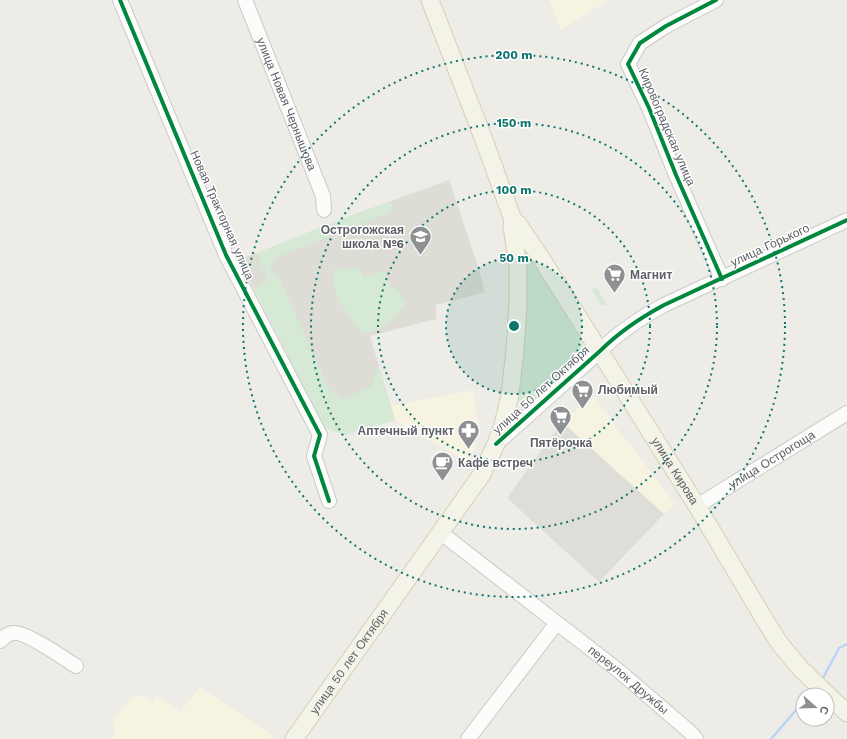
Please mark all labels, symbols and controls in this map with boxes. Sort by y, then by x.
street label: улица Новая Чернышова [254,36,319,173]
text: 200 m [495,48,533,62]
street label: Кировоградская улица [636,66,698,188]
text: 150 m [497,116,531,130]
street label: Новая Тракторная улица [187,148,257,282]
text: 100 m [496,183,532,197]
street label: улица Горького [728,221,812,269]
place label: Острогожская школа №6 [321,223,404,251]
school or university icon: Острогожская школа №6 [407,224,433,257]
text: 50 m [499,251,529,265]
supermarket icon: Магнит [601,262,627,295]
place label: Магнит [630,268,672,282]
centre of rings [507,319,521,333]
street label: улица 50 лет Октября [490,343,592,437]
supermarket icon: Любимый [570,377,596,410]
place label: Любимый [598,383,658,397]
supermarket icon: Пятёрочка [548,403,574,436]
pharmacy icon: Аптечный пункт [456,418,482,451]
place label: Аптечный пункт [358,424,454,438]
street label: улица Острогоща [726,428,818,492]
street label: улица Кирова [648,435,702,508]
place label: Пятёрочка [530,436,592,450]
cafe icon: Кафе встреч [430,450,456,483]
place label: Кафе встреч [458,456,533,470]
street label: улица 50 лет Октября [307,606,391,717]
street label: переулок Дружбы [585,643,671,717]
north arrow [795,687,835,727]
text: С [816,704,831,716]

